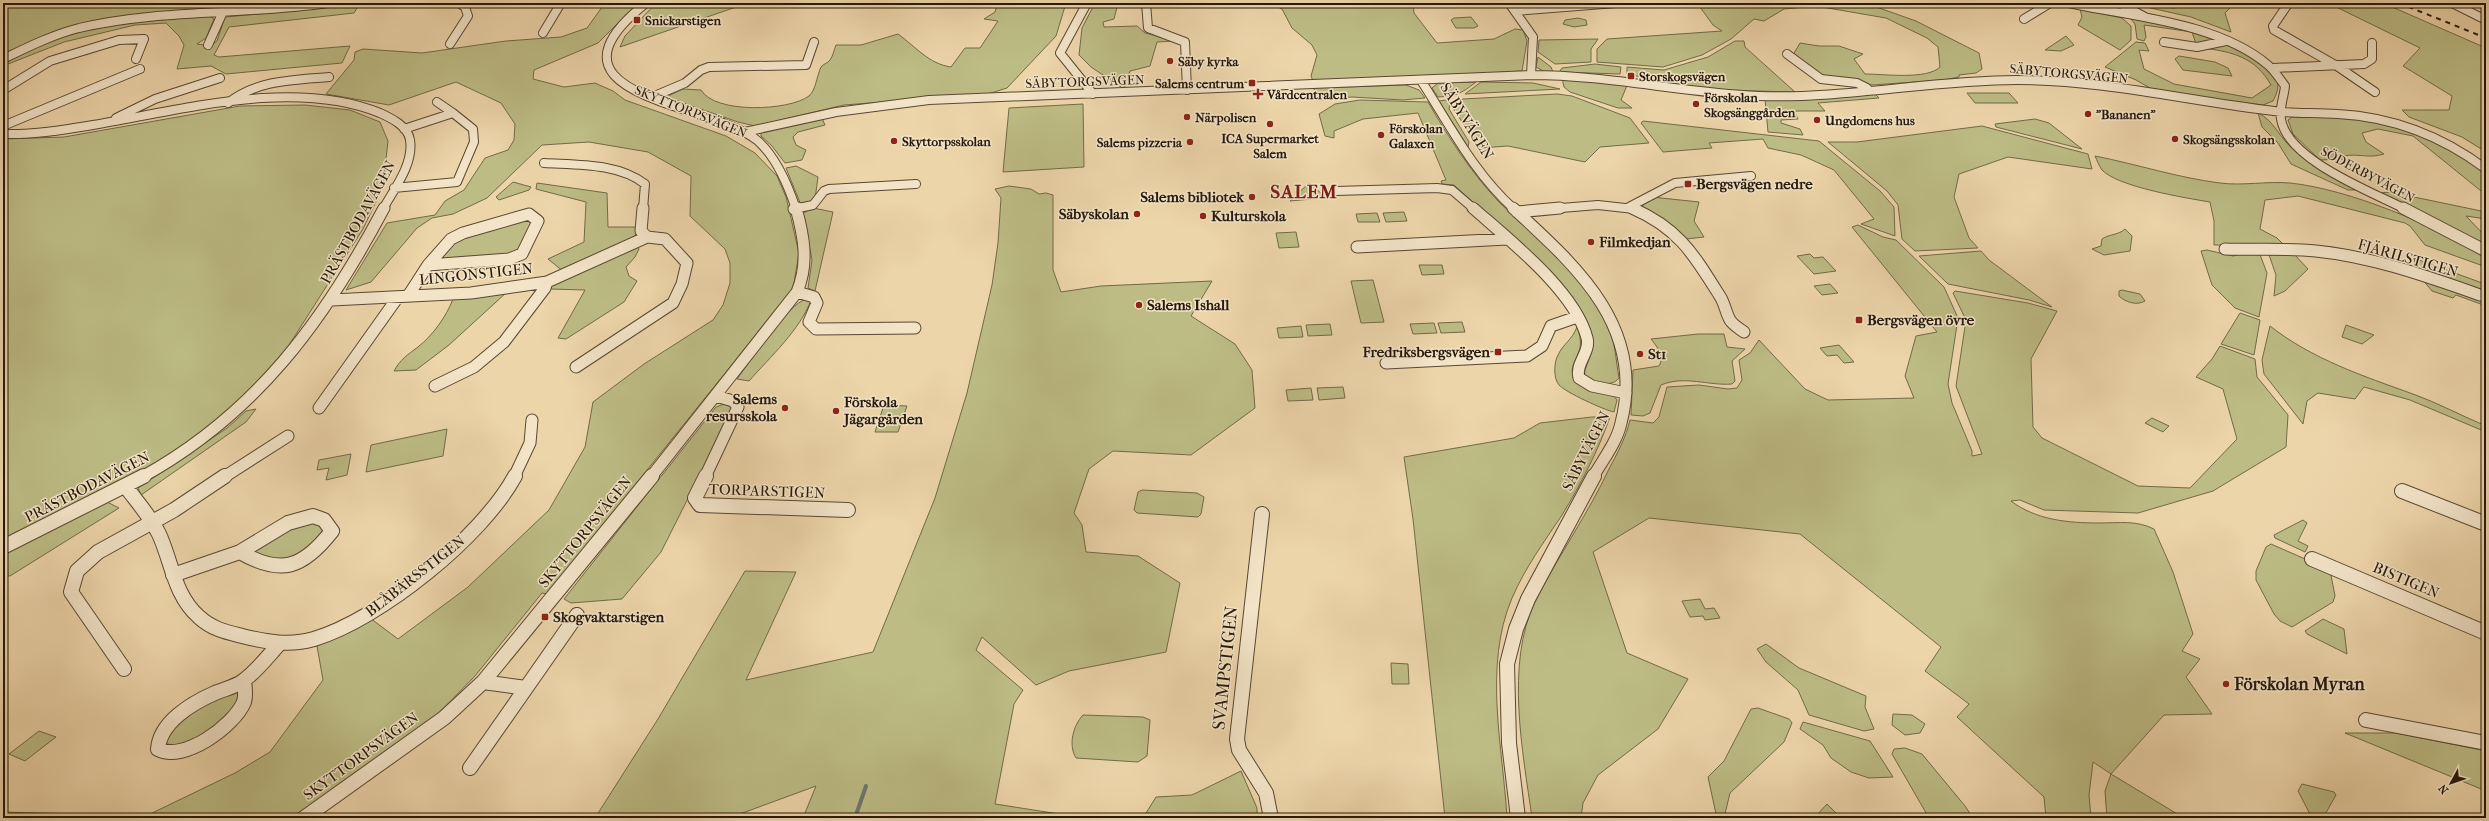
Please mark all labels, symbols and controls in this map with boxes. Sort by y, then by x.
place label: Snickarstigen [645,13,721,29]
marker: Snickarstigen [632,15,642,25]
place label: Säby kyrka [1178,54,1240,70]
marker: Säby kyrka [1165,56,1175,66]
street label: SÄBYTORGSVÄGEN [2009,61,2129,86]
place label: Storskogsvägen [1639,69,1726,85]
marker: Storskogsvägen [1626,71,1636,81]
street label: SÄBYTORGSVÄGEN [1025,72,1145,91]
place label: Salems centrum [1155,76,1244,91]
marker: Salems centrum [1247,78,1257,88]
street label: SÄBYVÄGEN [1436,79,1498,163]
street label: SKYTTORPSVÄGEN [633,82,749,141]
place label: Vårdcentralen [1266,87,1347,102]
marker: Vårdcentralen [1252,88,1264,100]
place label: Förskolan Skogsänggården [1703,90,1796,121]
marker: Förskolan Skogsänggården [1691,99,1701,109]
place label: "Bananen" [2095,107,2156,122]
marker: "Bananen" [2083,109,2093,119]
place label: Närpolisen [1195,110,1257,126]
marker: Närpolisen [1182,112,1192,122]
place label: Ungdomens hus [1824,113,1915,129]
marker: Ungdomens hus [1812,115,1822,125]
marker: ICA Supermarket Salem [1265,119,1275,129]
place label: Förskolan Galaxen [1388,121,1443,151]
marker: Förskolan Galaxen [1376,130,1386,140]
place label: ICA Supermarket Salem [1221,131,1319,161]
place label: Skogsängsskolan [2183,132,2275,148]
place label: Skyttorpsskolan [902,134,991,150]
marker: Skogsängsskolan [2170,134,2180,144]
place label: Salems pizzeria [1097,135,1183,151]
marker: Skyttorpsskolan [889,136,899,146]
marker: Salems pizzeria [1185,137,1195,147]
street label: SÖDERBYVÄGEN [2318,143,2417,206]
street label: PRÄSTBODAVÄGEN [317,157,400,287]
place label: Bergsvägen nedre [1696,175,1813,193]
marker: Bergsvägen nedre [1683,179,1693,189]
district label: SALEM [1270,181,1338,203]
place label: Salems bibliotek [1140,188,1245,206]
marker: Salems bibliotek [1247,192,1257,202]
place label: Säbyskolan [1059,205,1129,223]
place label: Kulturskola [1211,207,1287,225]
marker: Säbyskolan [1132,209,1142,219]
marker: Kulturskola [1198,211,1208,221]
place label: Filmkedjan [1598,233,1671,251]
street label: FJÄRILSTIGEN [2356,235,2461,281]
marker: Filmkedjan [1586,237,1596,247]
street label: LINGONSTIGEN [418,259,534,289]
place label: Salems Ishall [1147,296,1230,314]
marker: Salems Ishall [1134,300,1144,310]
place label: Bergsvägen övre [1867,311,1975,329]
marker: Bergsvägen övre [1854,315,1864,325]
place label: Fredriksbergsvägen [1361,343,1490,361]
place label: St1 [1648,345,1666,363]
marker: Fredriksbergsvägen [1493,347,1503,357]
marker: St1 [1635,349,1645,359]
place label: Salems resursskola [705,390,778,425]
place label: Förskola Jägargården [842,393,923,428]
marker: Salems resursskola [780,403,790,413]
marker: Förskola Jägargården [831,406,841,416]
street label: SÄBYVÄGEN [1558,408,1614,494]
street label: PRÄSTBODAVÄGEN [21,447,153,526]
street label: SKYTTORPSVÄGEN [535,472,636,591]
street label: TORPARSTIGEN [708,480,826,502]
street label: BLÅBÄRSSTIGEN [362,531,469,620]
street label: BISTIGEN [2370,558,2442,602]
street label: SVAMPSTIGEN [1209,605,1242,731]
place label: Skogvaktarstigen [553,608,664,626]
marker: Skogvaktarstigen [540,612,550,622]
place label: Förskolan Myran [2233,674,2365,695]
marker: Förskolan Myran [2221,679,2231,689]
street label: SKYTTORPSVÄGEN [300,708,423,804]
north arrow [2431,763,2471,803]
text: N [2436,781,2451,796]

